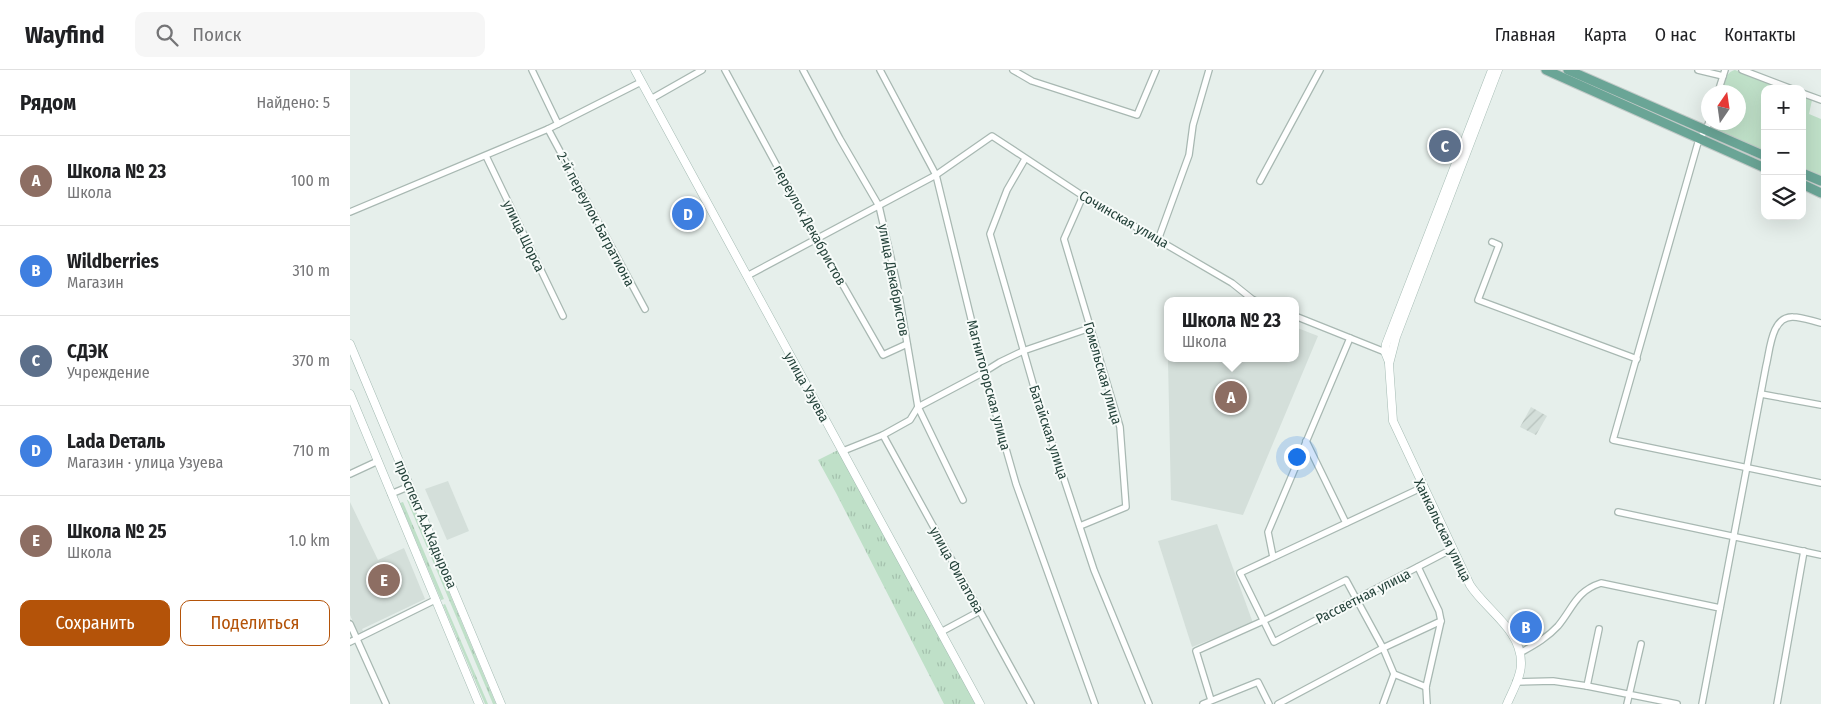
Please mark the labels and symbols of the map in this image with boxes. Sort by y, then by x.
north arrow [1701,85,1746,130]
pin: C [1429,127,1461,165]
street label: 2-й переулок Багратиона [553,149,638,289]
street label: переулок Декабристов [769,162,850,288]
street label: Сочинская улица [1076,187,1172,252]
pin: D [672,195,704,233]
street label: улица Щорса [499,198,548,275]
street label: улица Декабристов [874,222,913,338]
street label: Магнитогорская улица [963,318,1014,452]
street label: Гомельская улица [1080,320,1125,427]
street label: улица Узуева [780,349,833,425]
pin: A [1215,378,1247,416]
street label: Батайская улица [1025,383,1072,482]
your location [1284,444,1310,470]
street label: проспект А.А.Кадырова [391,457,460,591]
street label: Ханкальская улица [1410,476,1475,585]
street label: улица Филатова [926,524,987,617]
pin: E [368,561,400,599]
street label: Рассветная улица [1313,565,1414,628]
pin: B [1510,608,1542,646]

